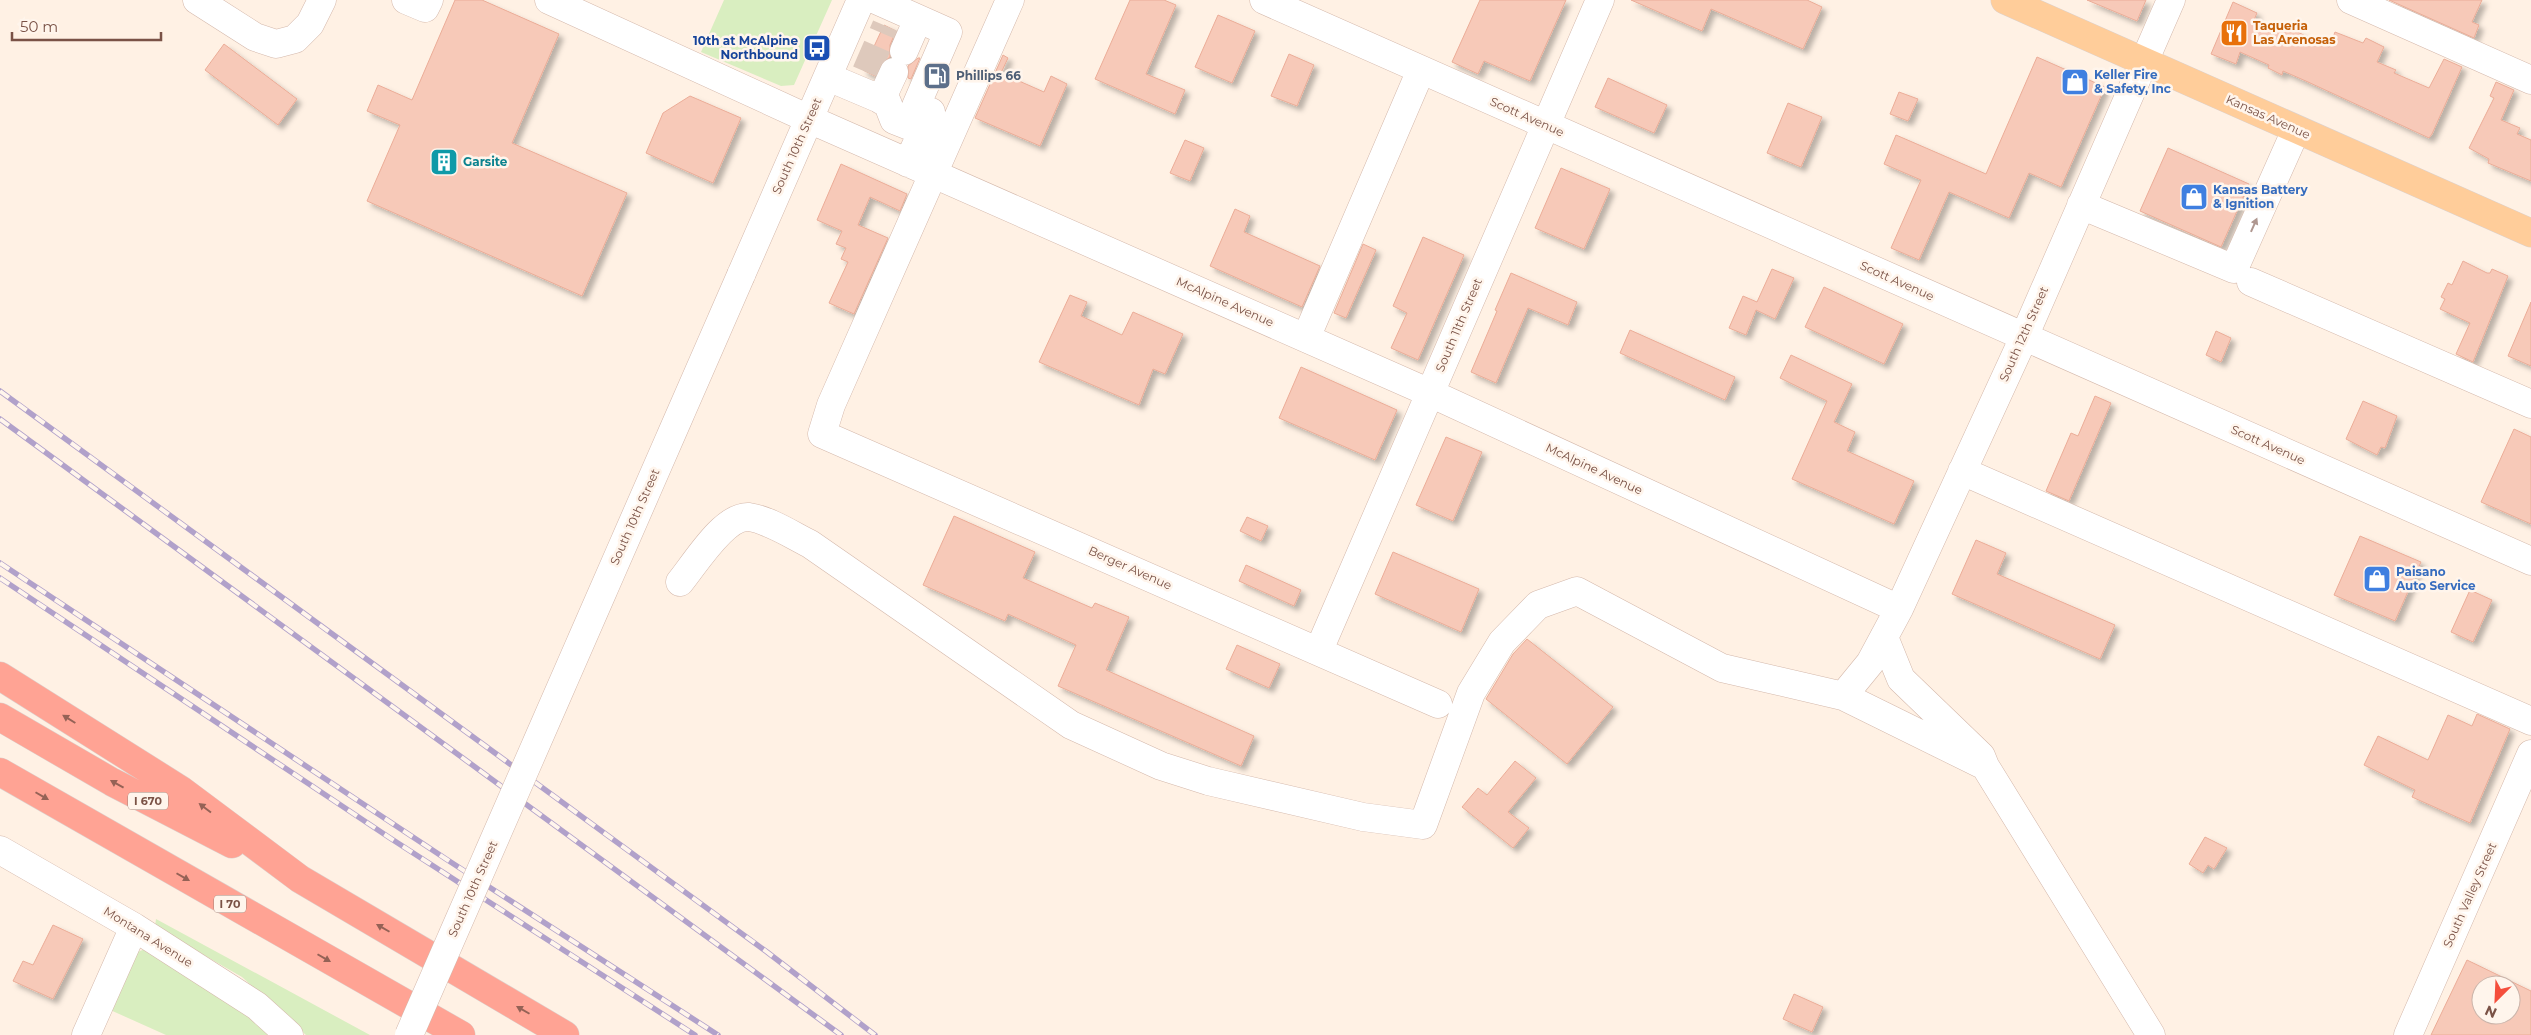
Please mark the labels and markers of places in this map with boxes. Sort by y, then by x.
restaurant icon: Taqueria Las Arenosas [2219,18,2249,48]
place label: Taqueria Las Arenosas [2253,18,2336,47]
place label: 10th at McAlpine Northbound [693,33,798,62]
bus stop icon: 10th at McAlpine Northbound [802,33,832,63]
fuel station icon: Phillips 66 [922,61,952,91]
shop icon: Keller Fire & Safety, Inc [2060,67,2090,97]
place label: Keller Fire & Safety, Inc [2094,67,2171,96]
place label: Phillips 66 [956,68,1021,83]
building icon: Garsite [429,147,459,177]
place label: Garsite [463,154,508,169]
shop icon: Kansas Battery & Ignition [2179,182,2209,212]
place label: Kansas Battery & Ignition [2213,182,2308,211]
shop icon: Paisano Auto Service [2362,564,2392,594]
place label: Paisano Auto Service [2395,564,2476,593]

